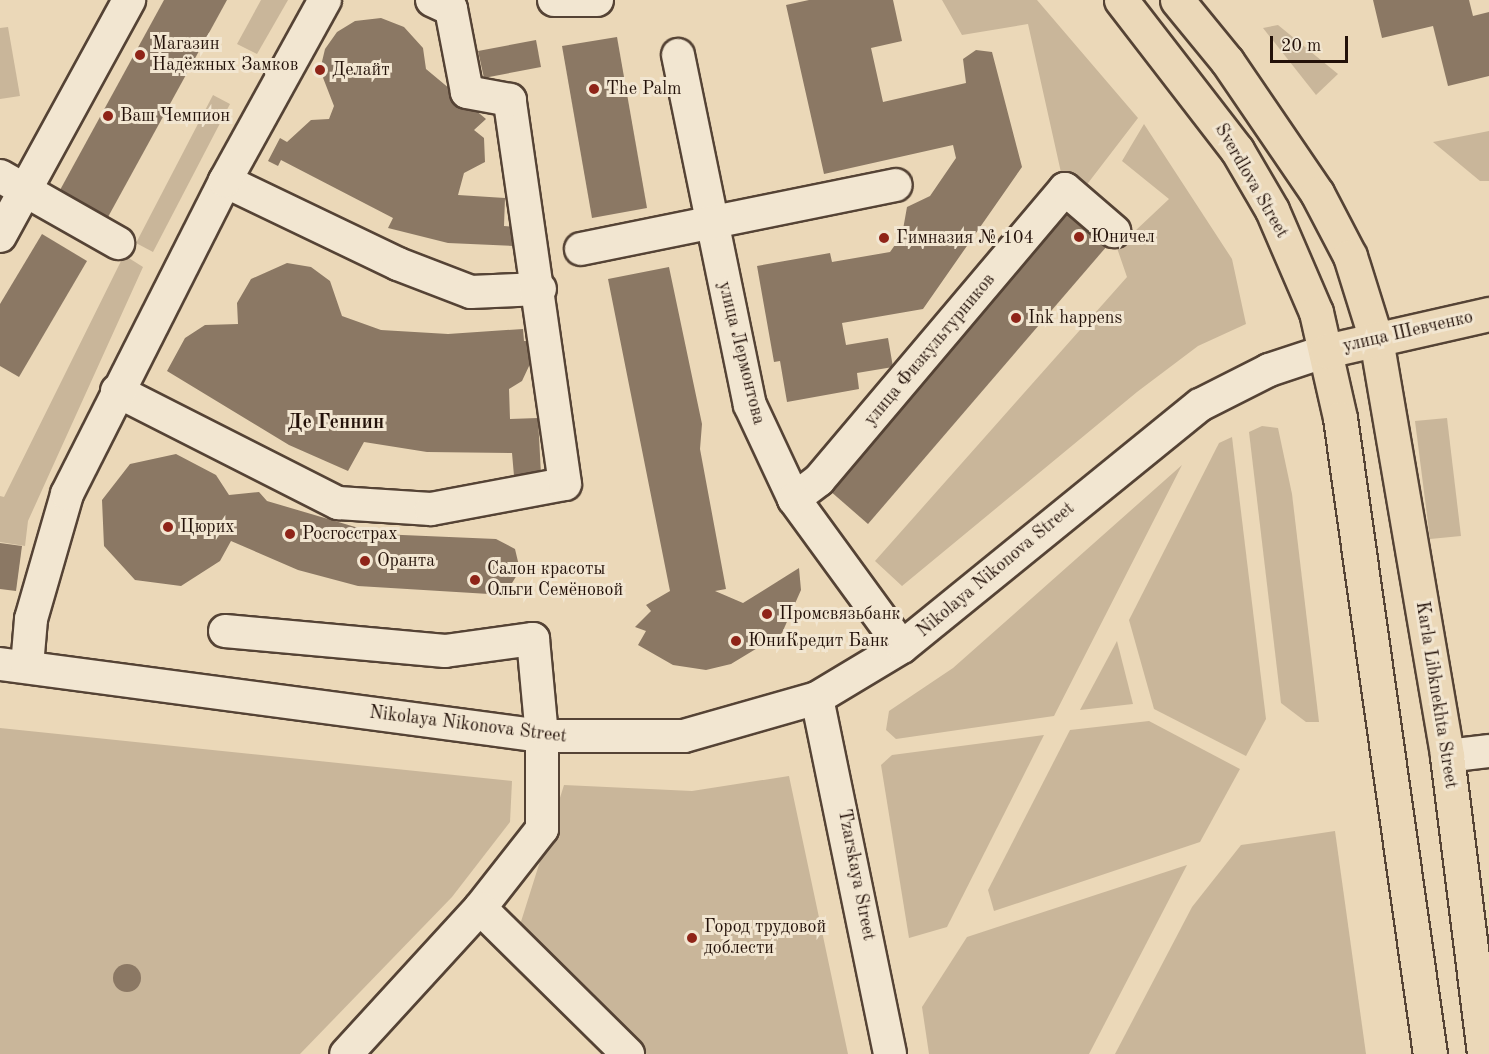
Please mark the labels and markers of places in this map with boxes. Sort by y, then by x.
place label: Магазин Надёжных Замков [152,34,298,76]
marker: Магазин Надёжных Замков [133,48,147,62]
place label: Делайт [332,59,390,81]
marker: Делайт [313,63,327,77]
place label: The Palm [606,78,681,100]
marker: The Palm [587,82,601,96]
place label: Ваш Чемпион [120,105,230,127]
marker: Ваш Чемпион [101,109,115,123]
place label: Юничел [1091,226,1155,248]
place label: Гимназия № 104 [896,227,1034,249]
marker: Юничел [1072,230,1086,244]
marker: Гимназия № 104 [877,231,891,245]
place label: Ink happens [1028,307,1122,329]
marker: Ink happens [1009,311,1023,325]
place label: Цюрих [180,516,235,538]
marker: Цюрих [161,520,175,534]
place label: Росгосстрах [302,523,398,545]
marker: Росгосстрах [283,527,297,541]
place label: Оранта [377,550,435,572]
marker: Оранта [358,554,372,568]
place label: Салон красоты Ольги Семёновой [487,559,623,602]
marker: Салон красоты Ольги Семёновой [468,573,482,587]
place label: Промсвязьбанк [779,603,901,625]
marker: Промсвязьбанк [760,607,774,621]
place label: ЮниКредит Банк [748,630,889,652]
marker: ЮниКредит Банк [729,634,743,648]
place label: Город трудовой доблести [704,917,826,960]
marker: Город трудовой доблести [685,931,699,945]

